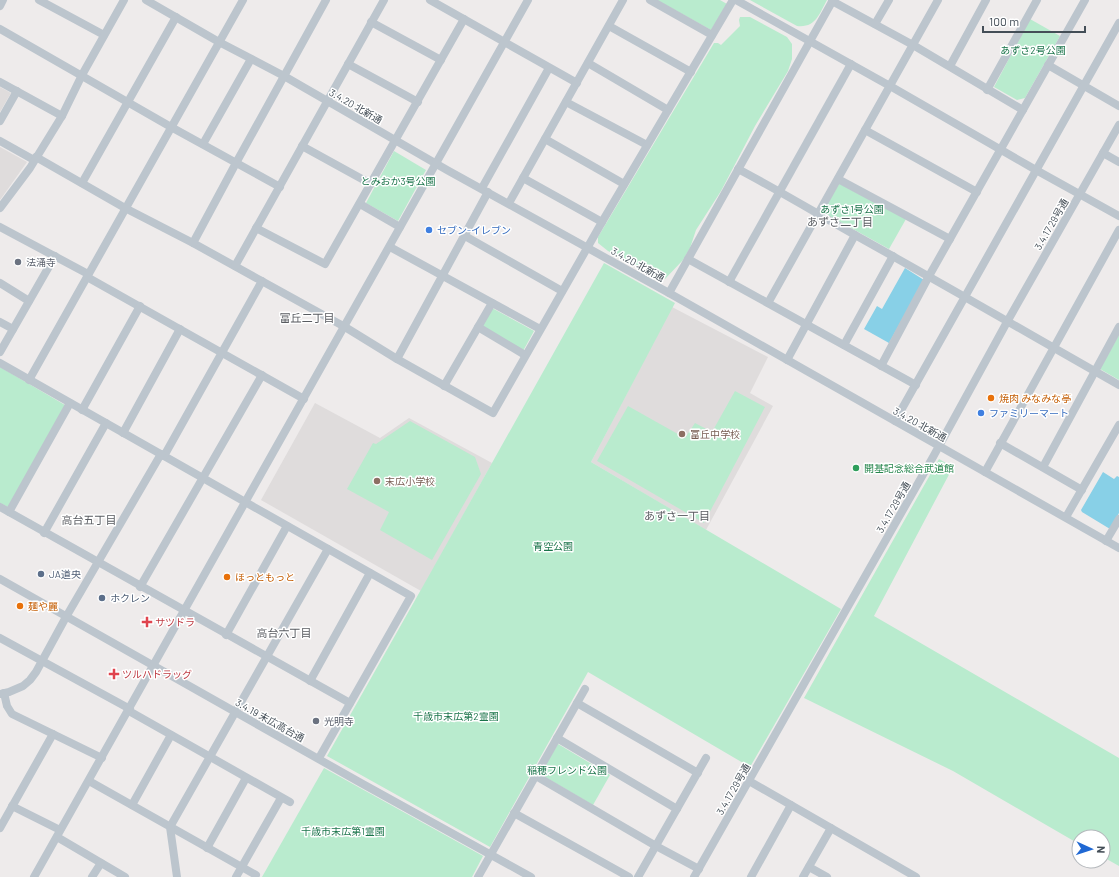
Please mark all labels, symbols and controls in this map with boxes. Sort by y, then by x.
scale bar [983,8,1085,34]
text: 100 m [989,14,1019,28]
park label: あずさ2号公園 [1000,44,1066,56]
street label: 3.4.20 北新通 [327,86,385,126]
park label: とみおか3号公園 [360,175,436,187]
street label: 3.4.17 29号通 [1032,196,1070,252]
park label: あずさ1号公園 [820,203,884,215]
district label: あずさ二丁目 [807,215,873,228]
place label: セブン-イレブン [437,224,511,236]
marker: セブン-イレブン [424,225,434,235]
street label: 3.4.20 北新通 [609,244,667,284]
place label: 法涌寺 [26,256,56,268]
marker: 法涌寺 [13,257,23,267]
district label: 富丘二丁目 [280,311,335,324]
place label: 焼肉 みなみな亭 [999,392,1071,404]
marker: 焼肉 みなみな亭 [986,393,996,403]
street label: 3.4.20 北新通 [891,404,949,444]
place label: ファミリーマート [989,407,1069,419]
marker: ファミリーマート [976,408,986,418]
place label: 富丘中学校 [690,428,740,440]
marker: 富丘中学校 [677,429,687,439]
place label: 開基記念総合武道館 [864,462,954,474]
marker: 開基記念総合武道館 [851,463,861,473]
place label: 末広小学校 [385,475,435,487]
marker: 末広小学校 [372,476,382,486]
street label: 3.4.17 29号通 [874,479,912,535]
district label: あずさ一丁目 [644,509,710,522]
district label: 高台五丁目 [62,513,117,526]
park label: 青空公園 [533,540,573,552]
place label: JA道央 [49,568,82,580]
marker: JA道央 [36,569,46,579]
place label: ほっともっと [235,571,295,583]
marker: ほっともっと [222,572,232,582]
place label: ホクレン [110,592,150,604]
marker: ホクレン [97,593,107,603]
place label: 麺や麗 [28,600,58,612]
marker: 麺や麗 [15,601,25,611]
place label: サツドラ [155,616,195,628]
marker: サツドラ [142,617,152,627]
district label: 高台六丁目 [257,626,312,639]
place label: ツルハドラッグ [122,668,192,680]
marker: ツルハドラッグ [109,669,119,679]
street label: 3.4.19 末広高台通 [233,696,307,744]
park label: 千歳市末広第2霊園 [413,710,499,722]
place label: 光明寺 [324,715,354,727]
marker: 光明寺 [311,716,321,726]
street label: 3.4.17 29号通 [714,761,752,817]
park label: 稲穂フレンド公園 [527,764,607,776]
park label: 千歳市末広第1霊園 [301,825,385,837]
north arrow [1071,829,1111,869]
text: N [1095,846,1108,854]

